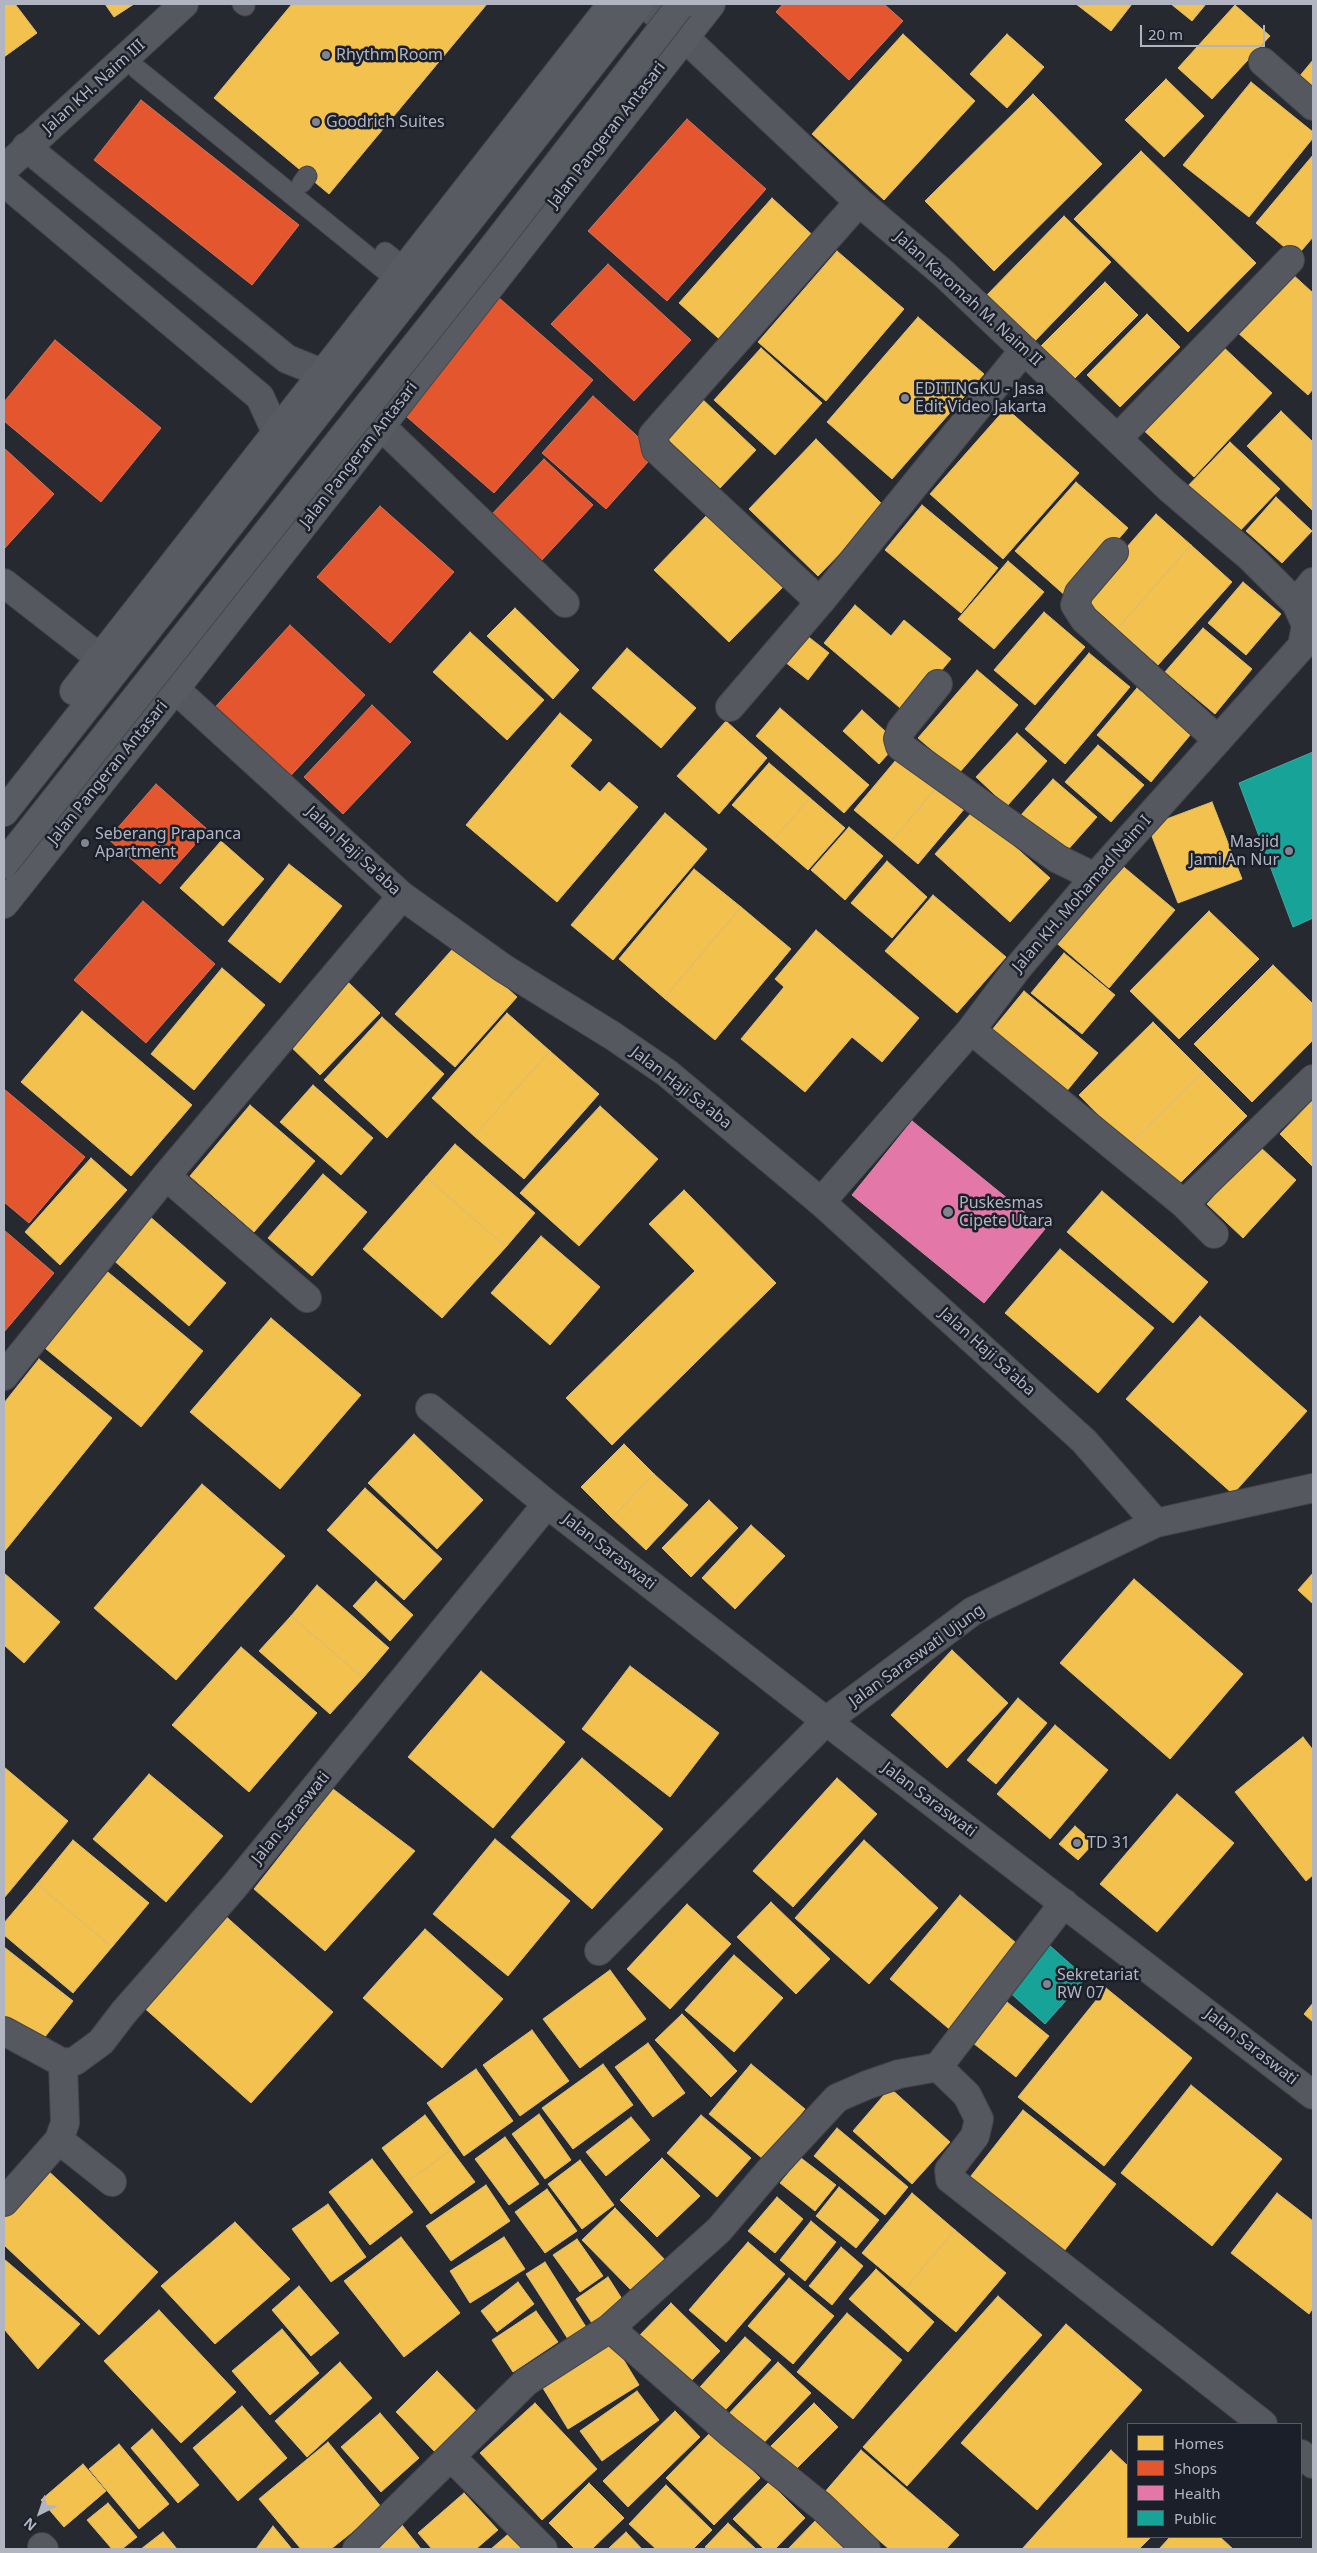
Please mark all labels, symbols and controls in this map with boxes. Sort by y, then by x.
scale bar [1142,15,1267,47]
text: 20 m [1148,24,1183,44]
street label: Jalan KH. Naim III [39,36,149,138]
place label: Rhythm Room [336,45,443,65]
marker: Rhythm Room [320,49,332,61]
street label: Jalan Pangeran Antasari [544,58,670,212]
place label: Goodrich Suites [326,112,445,132]
marker: Goodrich Suites [310,116,322,128]
street label: Jalan Karomah M. Naim II [890,228,1046,370]
street label: Jalan Pangeran Antasari [296,378,422,532]
place label: EDITINGKU - Jasa Edit Video Jakarta [915,379,1046,417]
marker: EDITINGKU - Jasa Edit Video Jakarta [899,392,911,404]
street label: Jalan Pangeran Antasari [44,697,172,849]
street label: Jalan Haji Sa'aba [302,802,404,900]
street label: Jalan KH. Mohamad Naim I [1009,812,1155,976]
place label: Seberang Prapanca Apartment [95,824,241,862]
place label: Masjid Jami An Nur [1189,832,1279,870]
marker: Seberang Prapanca Apartment [79,837,91,849]
marker: Masjid Jami An Nur [1283,845,1295,857]
street label: Jalan Haji Sa'aba [627,1043,735,1133]
place label: Puskesmas Cipete Utara [959,1193,1053,1231]
marker: Puskesmas Cipete Utara [941,1205,955,1219]
street label: Jalan Haji Sa'aba [935,1304,1039,1400]
street label: Jalan Saraswati [559,1510,659,1594]
street label: Jalan Saraswati Ujung [846,1601,988,1711]
street label: Jalan Saraswati [878,1758,980,1842]
street label: Jalan Saraswati [248,1768,334,1868]
place label: TD 31 [1087,1833,1130,1853]
marker: TD 31 [1071,1837,1083,1849]
place label: Sekretariat RW 07 [1057,1965,1139,2003]
marker: Sekretariat RW 07 [1041,1978,1053,1990]
street label: Jalan Saraswati [1201,2005,1301,2089]
legend [1127,2423,1302,2538]
text: Homes [1174,2433,1224,2453]
text: Shops [1174,2458,1217,2478]
text: Health [1174,2483,1221,2503]
north arrow [15,2488,65,2538]
text: Public [1174,2508,1217,2528]
text: N [19,2514,40,2536]

